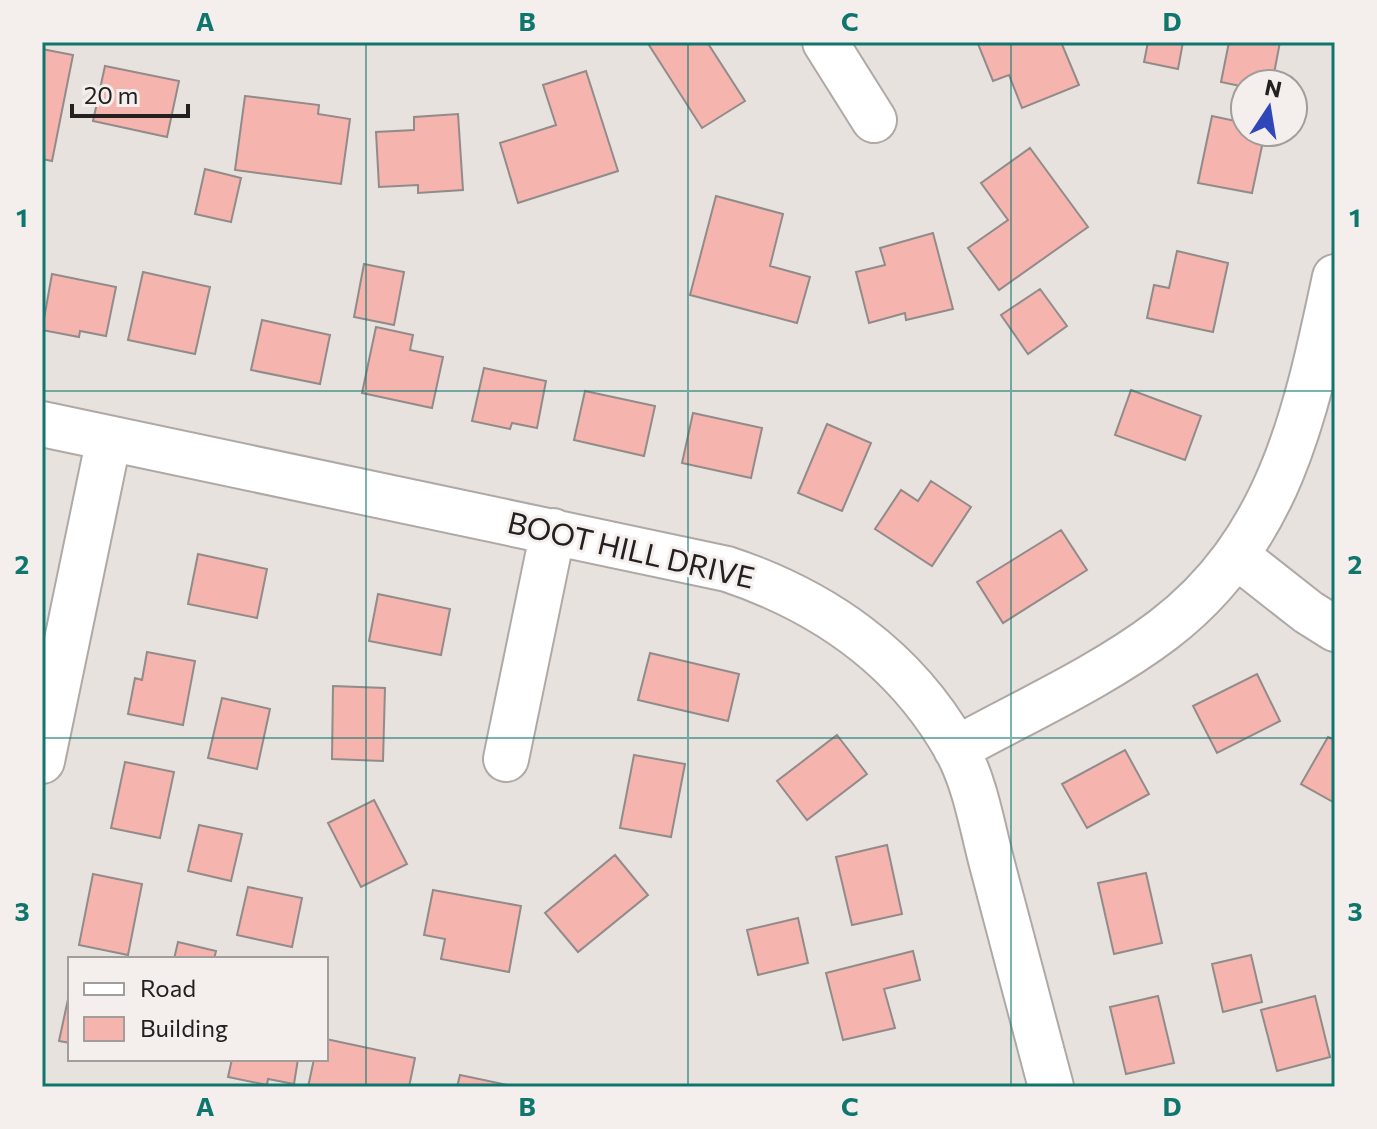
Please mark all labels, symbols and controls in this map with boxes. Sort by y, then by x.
text: A [196,5,215,36]
text: B [518,5,536,36]
text: C [841,5,859,36]
text: D [1162,5,1182,36]
scale bar [72,68,188,118]
north arrow [1229,68,1309,148]
text: N [1262,73,1284,103]
text: 20 m [84,80,138,109]
text: 1 [16,201,28,232]
text: 1 [1349,201,1361,232]
street label: BOOT HILL DRIVE [504,502,759,595]
text: 2 [15,548,29,579]
text: 2 [1348,548,1362,579]
text: 3 [14,895,30,926]
text: 3 [1347,895,1363,926]
legend [68,957,328,1061]
text: Road [140,973,196,1002]
text: Building [140,1013,228,1042]
text: A [196,1090,215,1121]
text: B [518,1090,536,1121]
text: C [841,1090,859,1121]
text: D [1162,1090,1182,1121]

